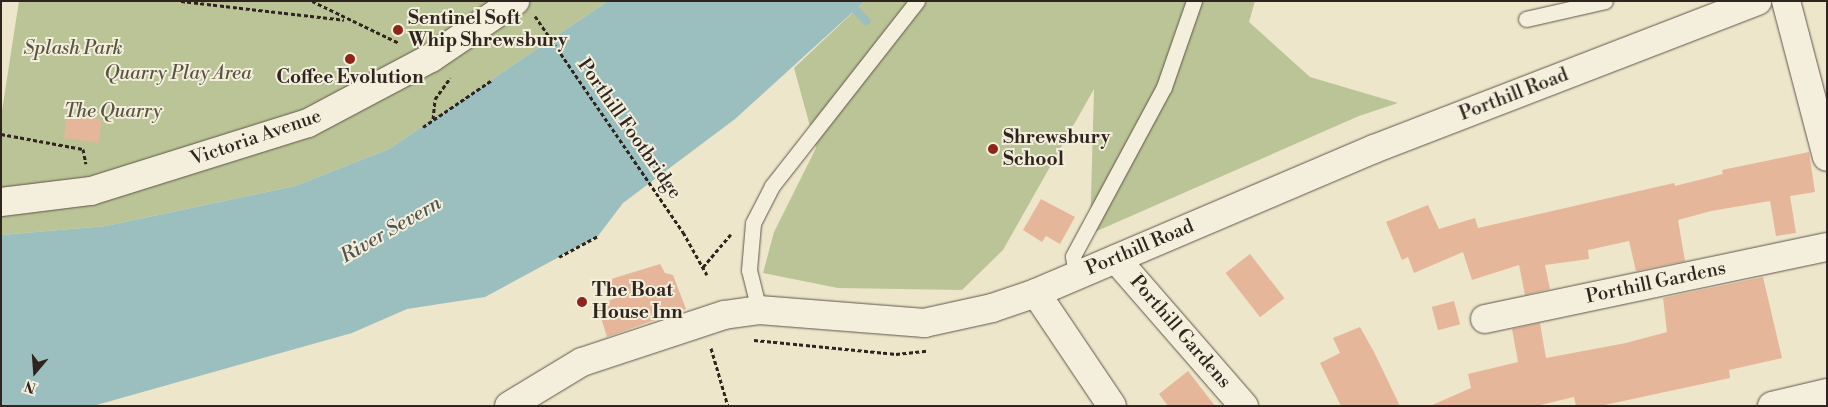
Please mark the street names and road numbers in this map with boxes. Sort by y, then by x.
street label: Porthill Footbridge [572,55,686,203]
street label: Porthill Road [1456,64,1572,126]
street label: Victoria Avenue [188,105,324,171]
street label: Porthill Road [1083,215,1197,281]
street label: Porthill Gardens [1584,257,1728,309]
street label: Porthill Gardens [1125,271,1235,393]

